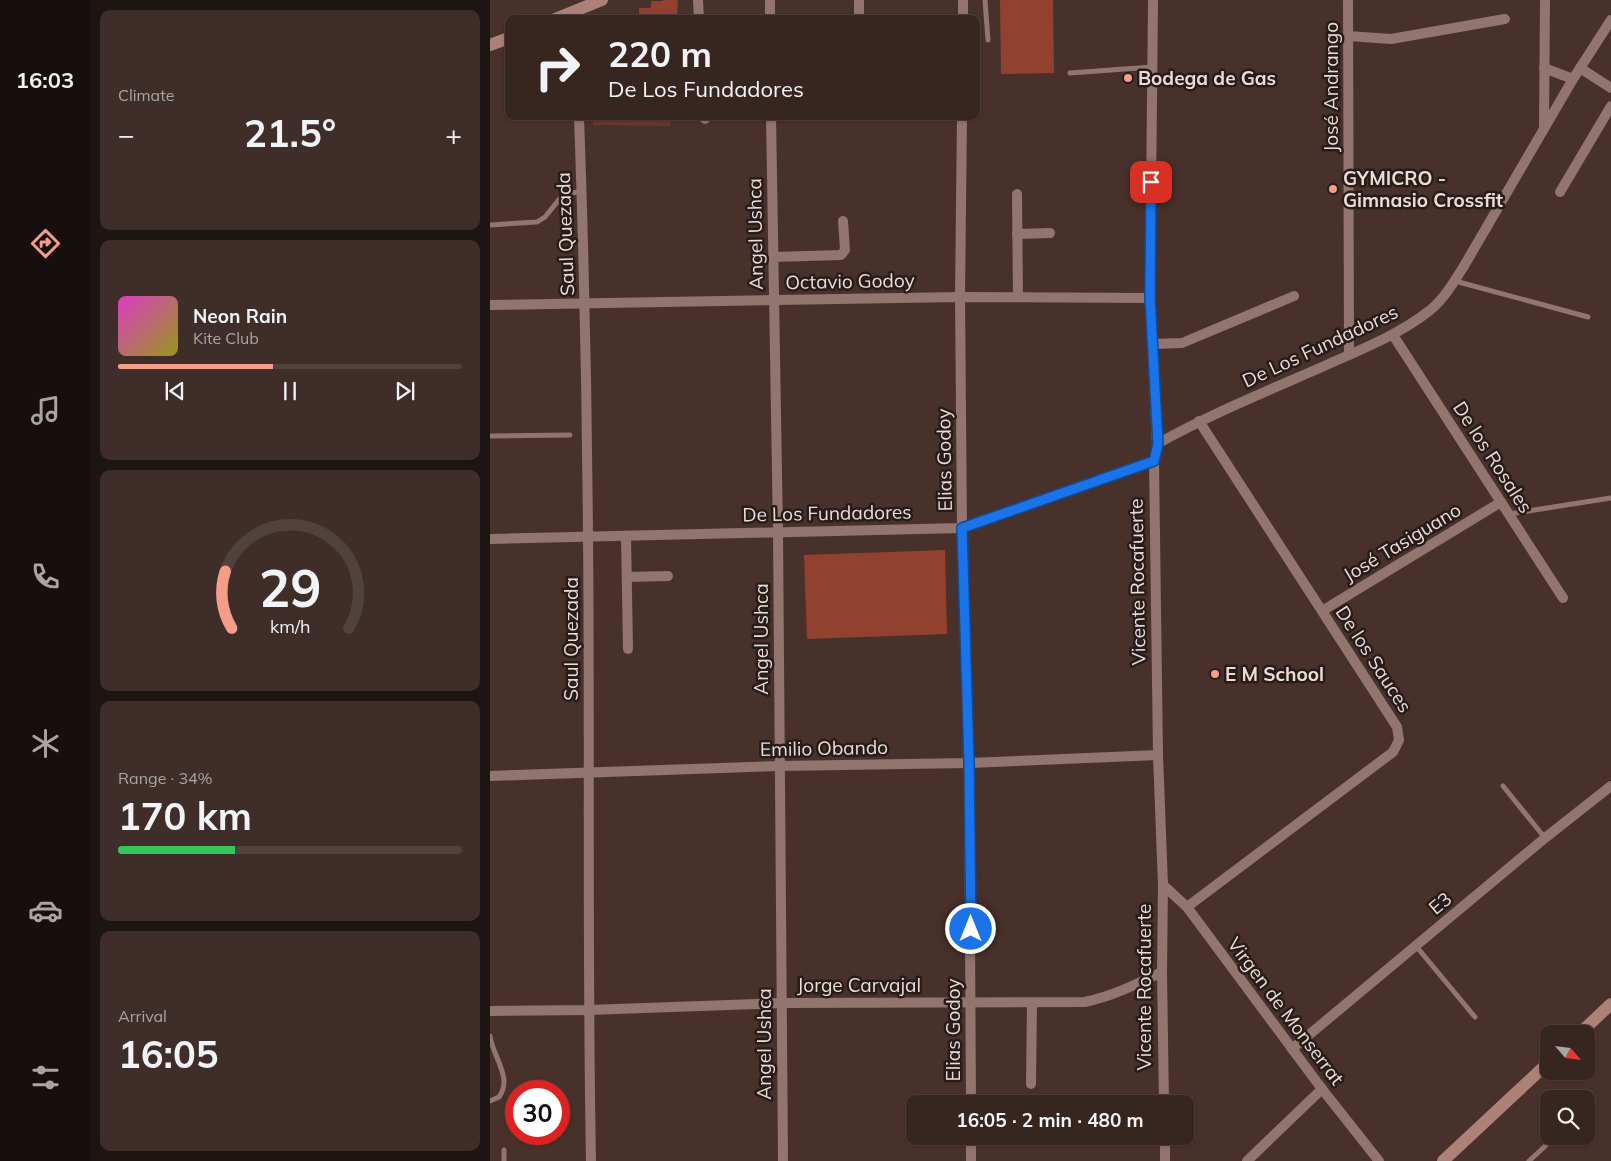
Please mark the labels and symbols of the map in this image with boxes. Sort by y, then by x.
street label: José Andrango [1319,22,1343,152]
place label: Bodega de Gas [1138,66,1276,90]
marker: Bodega de Gas [1122,72,1134,84]
pin [1130,161,1172,203]
place label: GYMICRO - Gimnasio Crossfit [1343,166,1503,212]
street label: Saul Quezada [551,172,579,296]
street label: Angel Ushca [742,178,768,290]
marker: GYMICRO - Gimnasio Crossfit [1327,183,1339,195]
street label: Octavio Godoy [785,268,915,294]
street label: De Los Fundadores [1238,299,1402,393]
street label: De los Rosales [1448,397,1538,517]
street label: Elias Godoy [931,408,957,512]
street label: José Tasiguano [1339,497,1465,587]
street label: Vicente Rocafuerte [1124,498,1150,666]
street label: De Los Fundadores [742,500,912,526]
street label: Saul Quezada [559,577,583,701]
street label: Angel Ushca [749,583,773,695]
street label: De los Sauces [1331,601,1417,717]
place label: E M School [1225,662,1324,686]
marker: E M School [1209,668,1221,680]
street label: Emilio Obando [760,735,888,761]
street label: E3 [1424,887,1456,919]
position arrow [944,902,996,954]
street label: Vicente Rocafuerte [1132,904,1156,1070]
street label: Virgen de Monserrat [1223,932,1350,1090]
street label: Jorge Carvajal [797,973,921,997]
street label: Elias Godoy [941,979,965,1081]
street label: Angel Ushca [752,988,776,1100]
north arrow [1540,1025,1595,1080]
speed limit sign: 30 [505,1080,570,1145]

